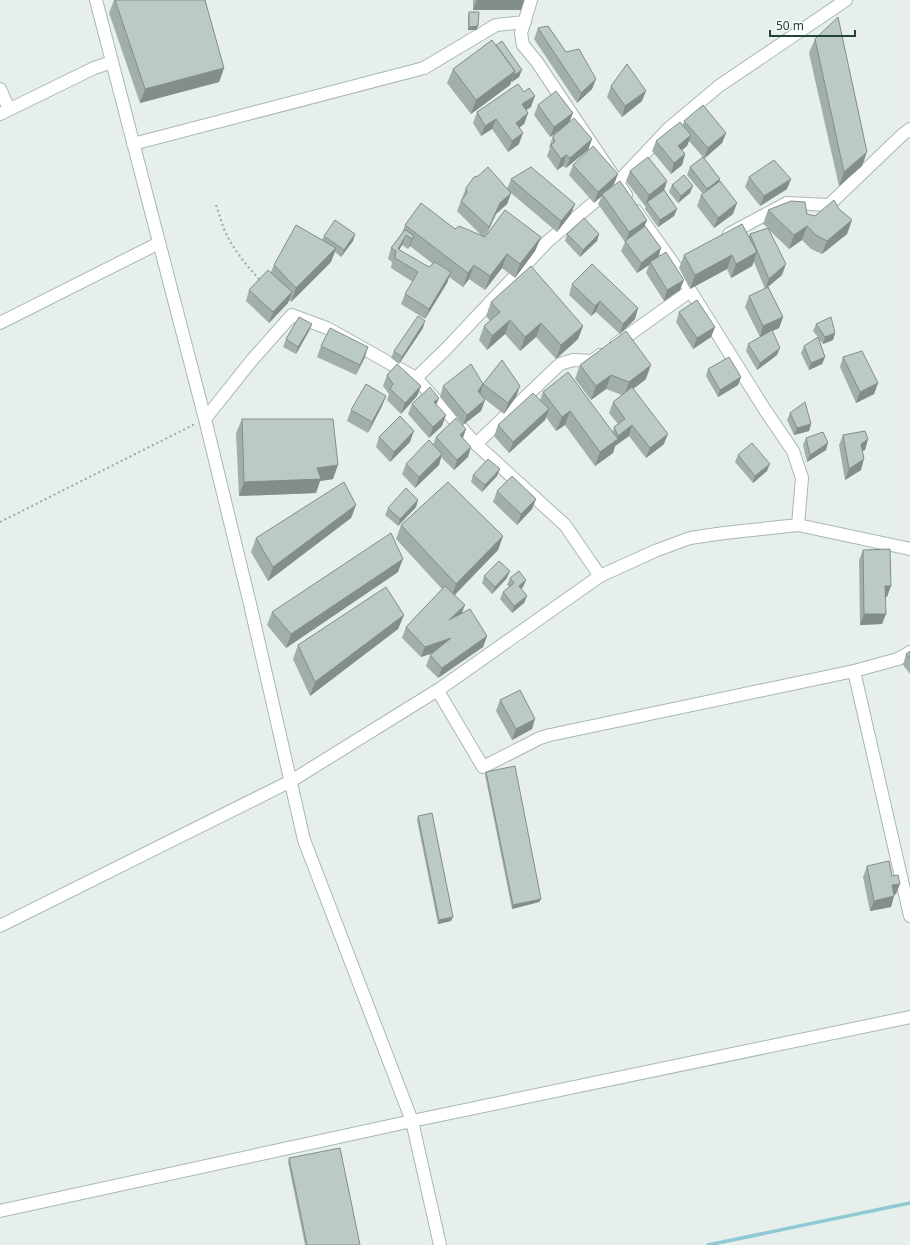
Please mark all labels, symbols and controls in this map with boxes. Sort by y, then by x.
scale bar [770,12,855,38]
text: 50 m [776,17,804,34]

